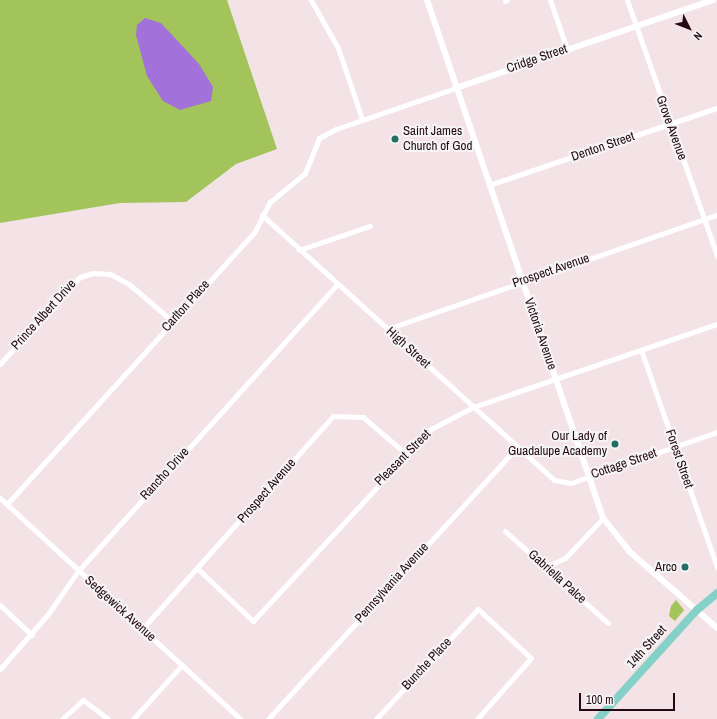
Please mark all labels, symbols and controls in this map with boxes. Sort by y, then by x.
north arrow [669,8,709,48]
text: N [691,29,705,43]
street label: Cridge Street [504,41,570,77]
street label: Grove Avenue [652,93,690,163]
place label: Saint James Church of God [403,124,472,155]
street label: Denton Street [569,129,637,165]
marker: Saint James Church of God [390,134,400,144]
street label: Prospect Avenue [510,250,592,292]
street label: Prince Albert Drive [8,276,80,354]
street label: Carlton Place [159,277,213,335]
street label: Victoria Avenue [520,296,560,372]
street label: High Street [383,324,433,372]
street label: Pleasant Street [372,427,434,489]
street label: Forest Street [662,428,696,490]
place label: Our Lady of Guadalupe Academy [507,429,607,460]
marker: Our Lady of Guadalupe Academy [610,439,620,449]
street label: Rancho Drive [137,445,193,503]
street label: Cottage Street [589,445,659,483]
street label: Prospect Avenue [235,455,299,527]
street label: Pennsylvania Avenue [352,540,432,626]
street label: Gabriella Palce [525,547,589,607]
place label: Arco [655,559,677,575]
marker: Arco [680,562,690,572]
street label: Sedgewick Avenue [81,573,159,645]
street label: 14th Street [624,622,670,672]
street label: Bunche Place [399,635,455,693]
scale bar [581,685,677,711]
text: 100 m [586,692,613,708]

